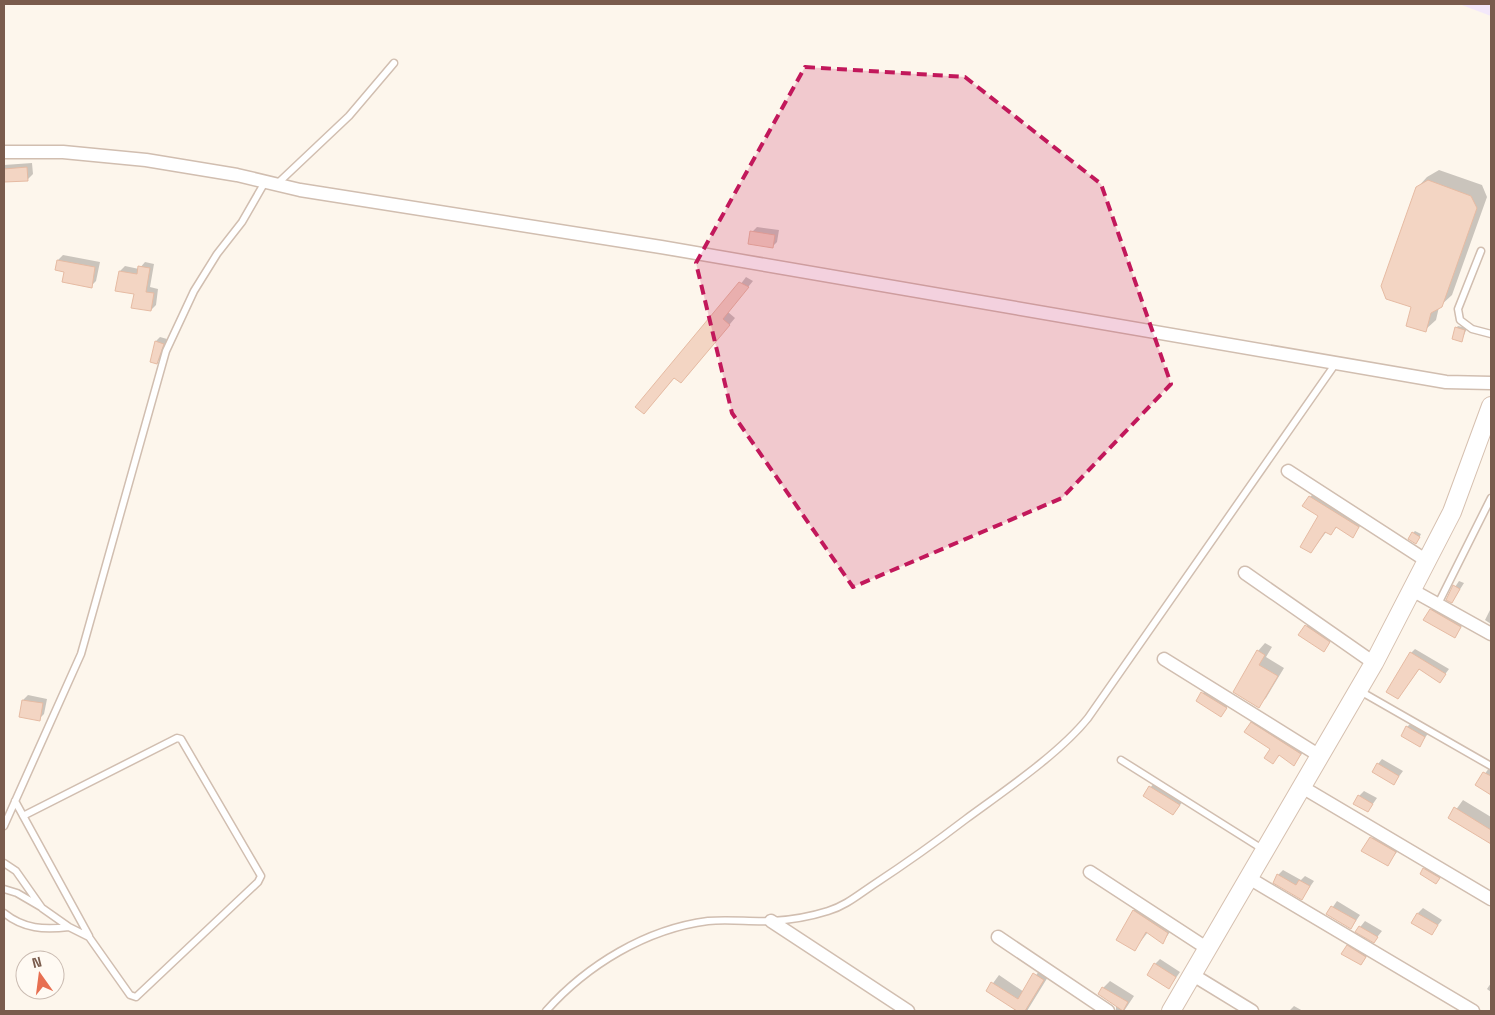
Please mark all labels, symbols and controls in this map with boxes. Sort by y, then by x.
north arrow [15,950,65,1000]
text: N [30,953,44,972]

